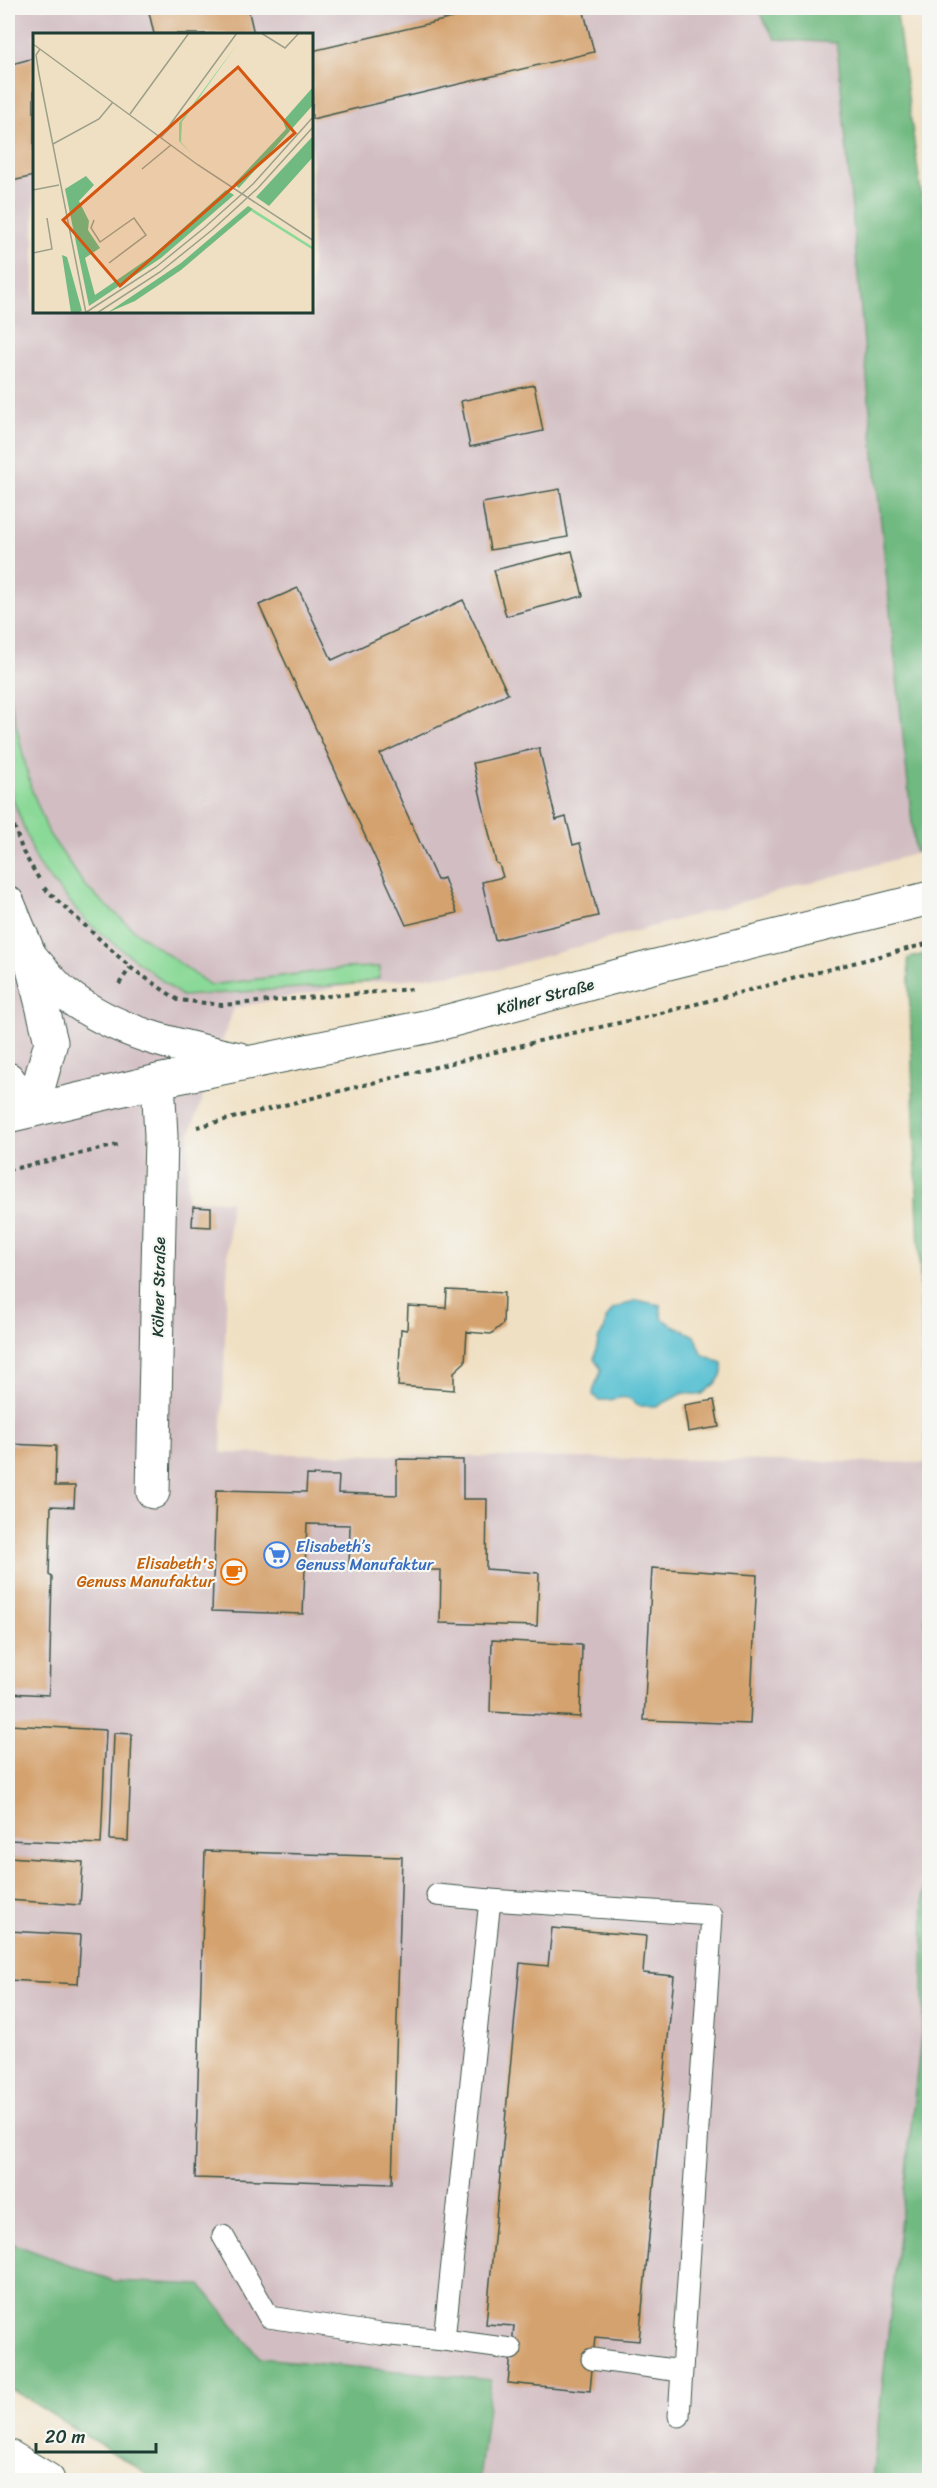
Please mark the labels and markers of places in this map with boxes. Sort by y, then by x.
place label: Elisabeth’s Genuss Manufaktur [296,1532,435,1579]
supermarket icon: Elisabeth’s Genuss Manufaktur [262,1540,292,1570]
place label: Elisabeth's Genuss Manufaktur [77,1549,215,1596]
cafe icon: Elisabeth's Genuss Manufaktur [219,1557,249,1587]

